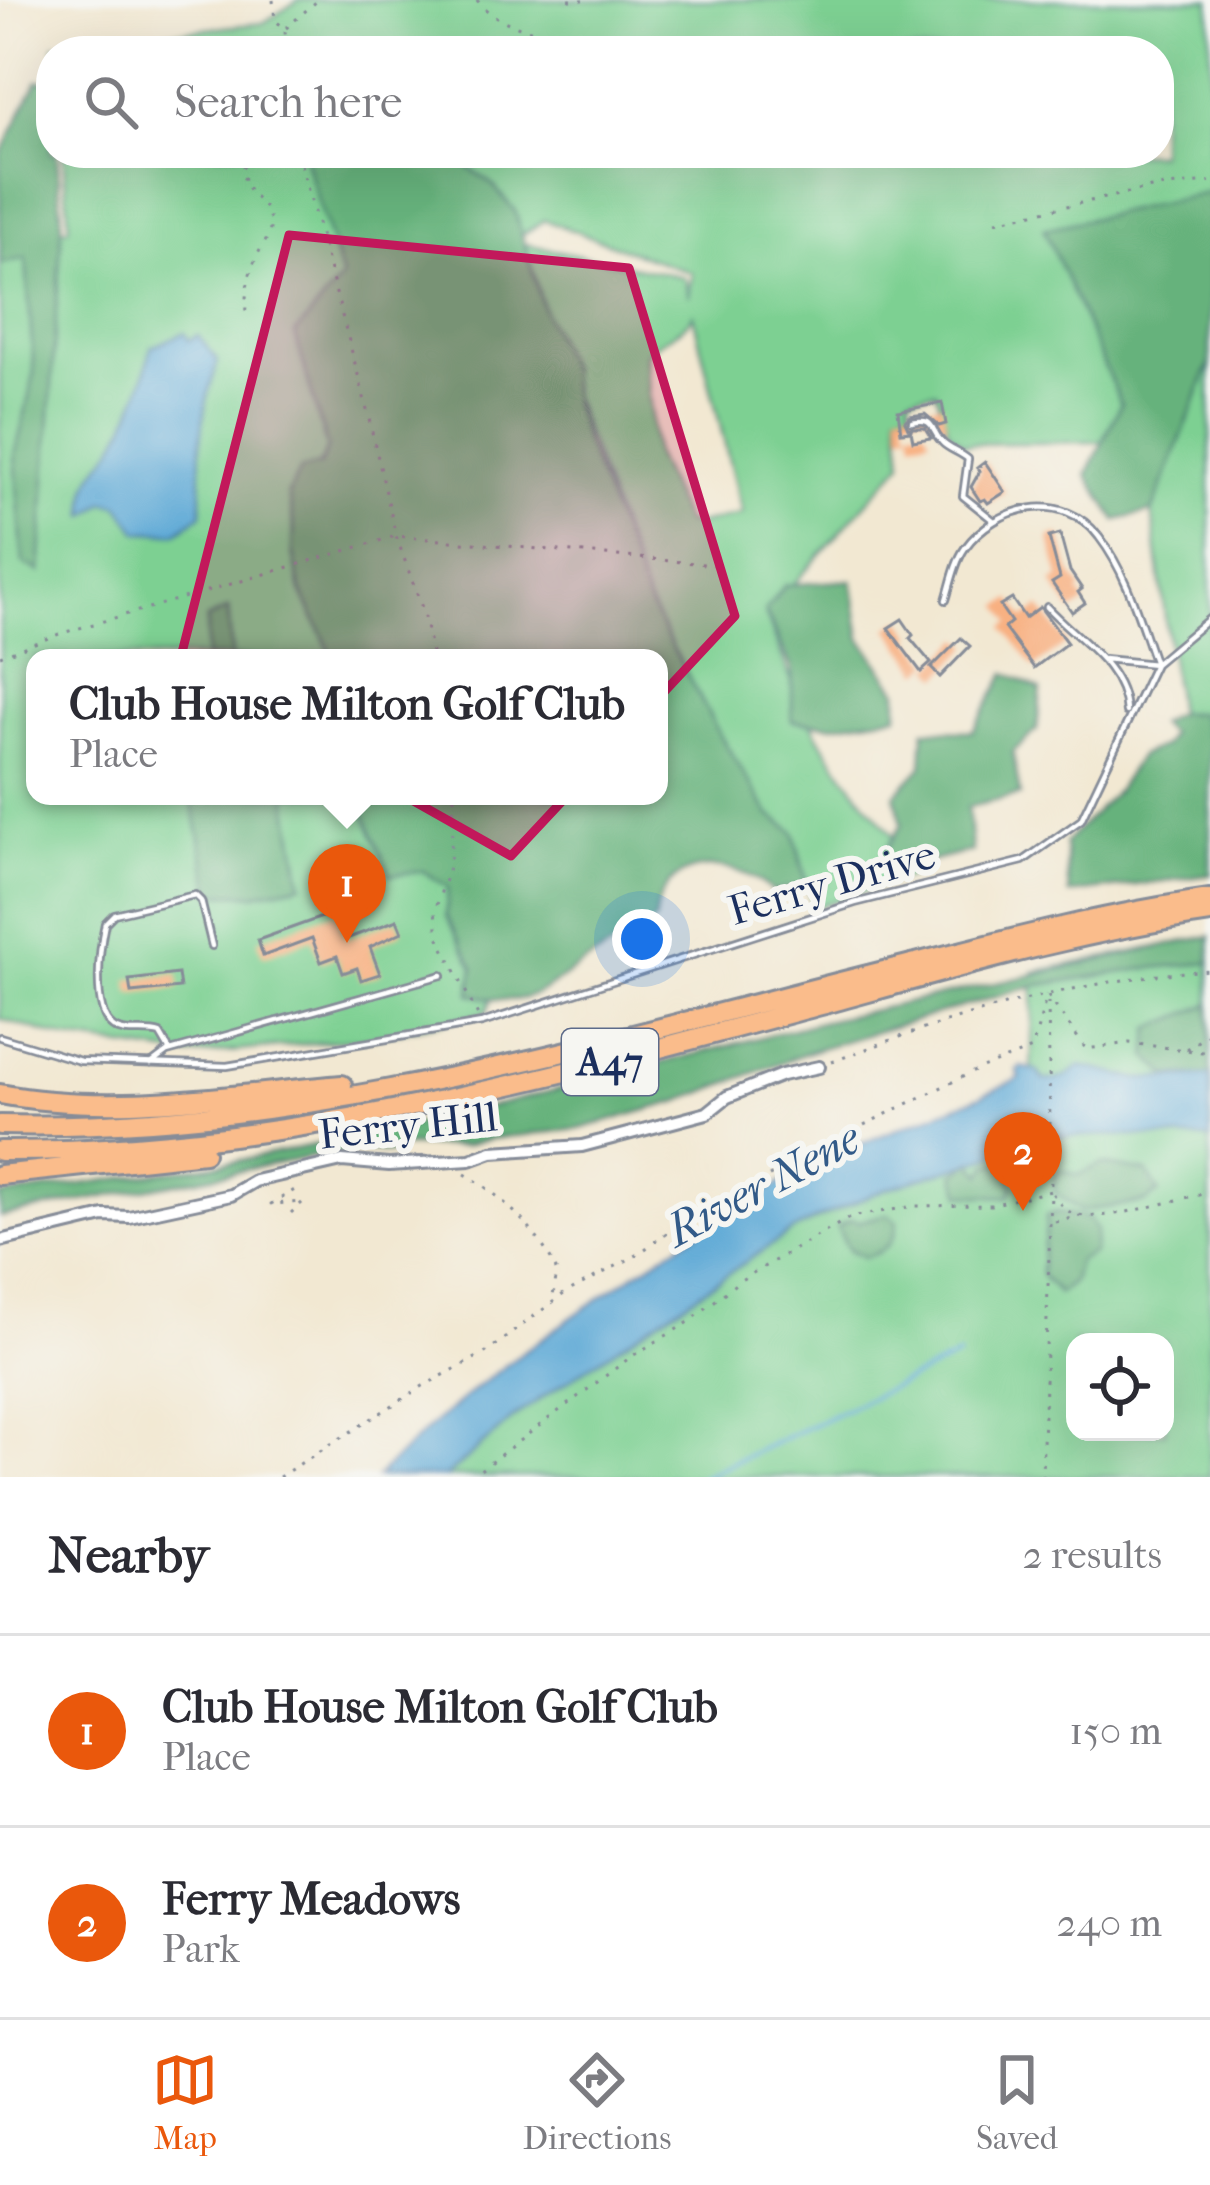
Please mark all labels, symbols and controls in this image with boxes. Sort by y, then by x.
search box [36,36,1174,168]
icon: search [78,69,144,135]
text: Search here [174,76,402,129]
popup [26,649,668,805]
text: Club House Milton Golf Club [69,678,625,731]
text: Place [69,731,158,777]
street label: Ferry Drive [723,830,941,936]
pin: 1 [308,844,386,943]
your location [612,909,672,969]
road number: A47 [562,1029,658,1095]
street label: Ferry Hill [316,1092,500,1160]
water label: River Nene [655,1111,870,1259]
pin: 2 [984,1112,1062,1211]
map controls [1066,1333,1174,1441]
button: locate [1066,1333,1174,1441]
text: Nearby [48,1525,209,1585]
text: 2 results [1023,1532,1162,1578]
text: Club House Milton Golf Club [162,1681,718,1734]
text: 1 [80,1708,94,1754]
text: 150 m [1069,1708,1162,1754]
text: Place [162,1734,251,1780]
text: Ferry Meadows [162,1873,460,1926]
text: 2 [77,1900,97,1946]
text: 240 m [1057,1900,1162,1946]
text: Park [162,1926,240,1972]
tab: Map [152,2047,218,2158]
tab: Directions [523,2047,671,2158]
tab: Saved [976,2047,1058,2158]

